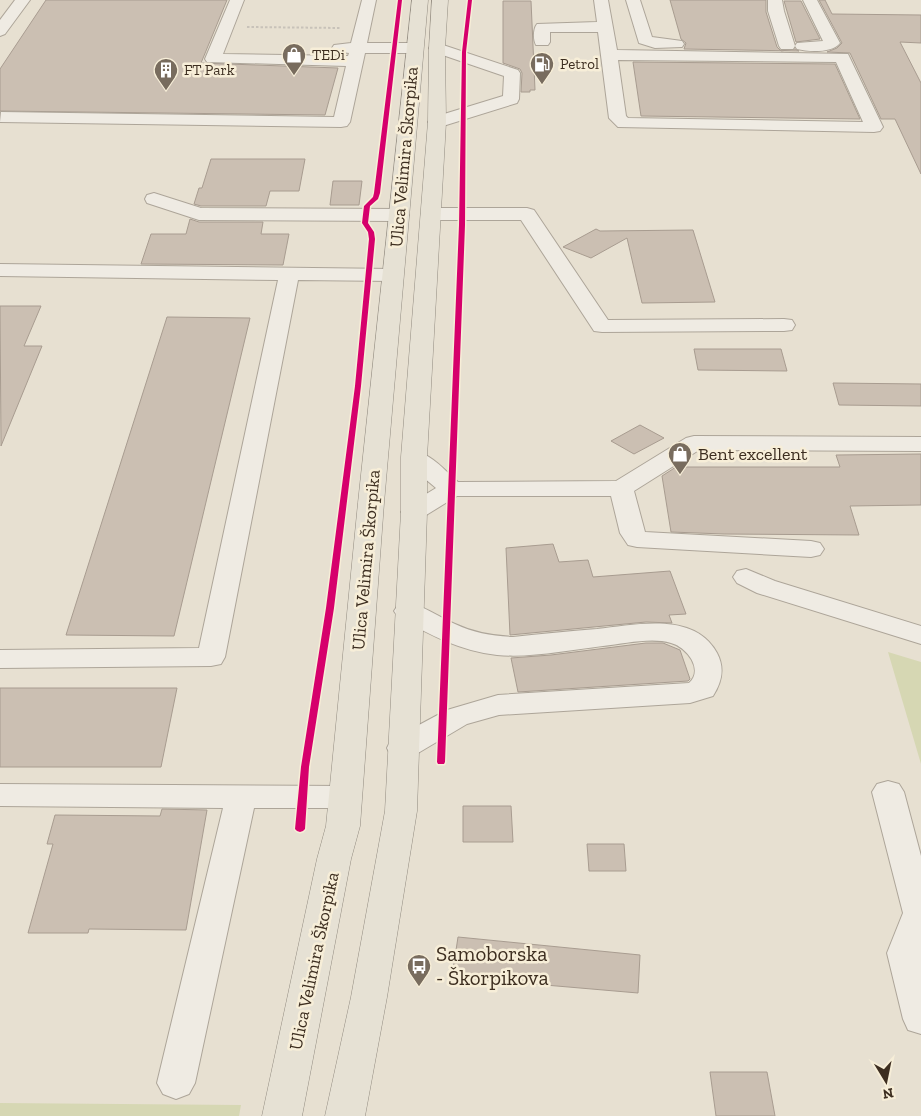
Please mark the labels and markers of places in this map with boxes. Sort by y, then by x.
shop icon: TEDi [281,42,307,76]
place label: TEDi [312,46,345,64]
fuel station icon: Petrol [529,51,555,85]
place label: Petrol [560,55,599,73]
building icon: FT Park [153,57,179,91]
place label: FT Park [184,61,235,79]
shop icon: Bent excellent [667,441,693,475]
place label: Bent excellent [698,443,808,465]
place label: Samoborska - Škorpikova [436,941,549,990]
bus stop icon: Samoborska - Škorpikova [406,953,432,987]

